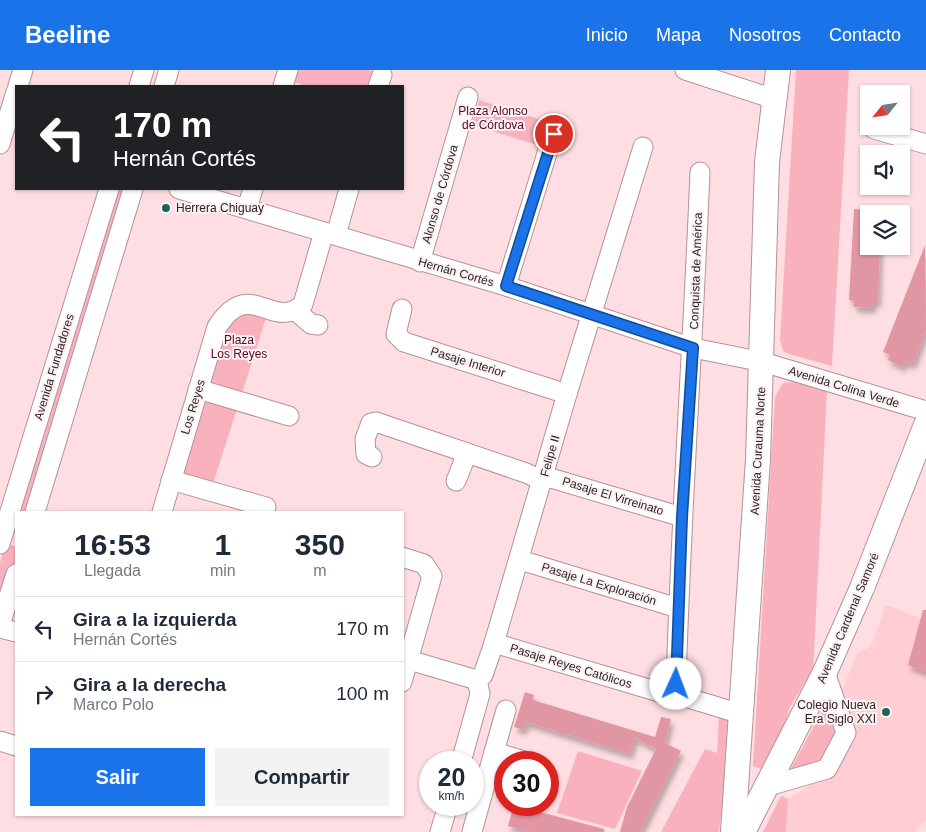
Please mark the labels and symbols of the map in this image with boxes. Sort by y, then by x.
north arrow [860,85,910,135]
park label: Plaza Alonso de Córdova [458,104,528,132]
pin [533,113,575,155]
street label: Alonso de Córdova [419,143,461,245]
place label: Herrera Chiguay [176,201,264,215]
marker: Herrera Chiguay [160,202,172,214]
street label: Conquista de América [687,212,705,330]
street label: Hernán Cortés [417,255,495,289]
street label: Avenida Fundadores [31,312,77,422]
park label: Plaza Los Reyes [211,333,267,361]
street label: Pasaje Interior [429,344,507,380]
street label: Avenida Colina Verde [787,363,901,411]
street label: Los Reyes [178,378,208,436]
street label: Avenida Curauma Norte [748,386,768,516]
street label: Felipe II [537,434,563,478]
street label: Pasaje El Virreinato [561,474,666,518]
street label: Avenida Cardenal Samoré [814,550,882,685]
street label: Pasaje La Exploración [540,560,658,608]
street label: Pasaje Reyes Católicos [508,641,634,691]
position arrow [649,657,701,709]
place label: Colegio Nueva Era Siglo XXI [797,698,876,726]
marker: Colegio Nueva Era Siglo XXI [880,706,892,718]
speed limit sign: 30 [494,751,559,816]

